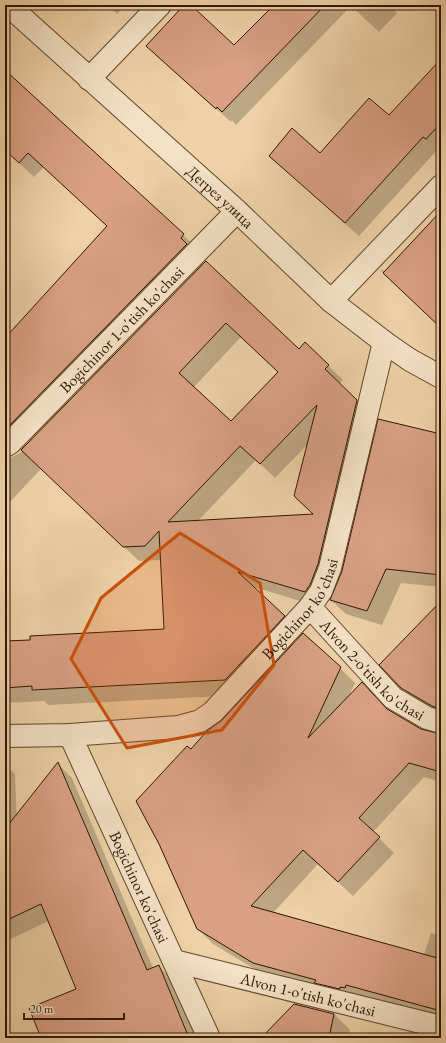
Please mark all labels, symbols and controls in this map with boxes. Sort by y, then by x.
street label: Дегрез улица [182,160,259,233]
street label: Bogichinor 1-o'tish ko'chasi [55,261,188,397]
street label: Bogichinor ko'chasi [257,556,342,664]
street label: Alvon 2-o'tish ko'chasi [315,614,429,725]
street label: Bogichinor ko'chasi [105,828,174,946]
street label: Alvon 1-o'tish ko'chasi [237,967,378,1021]
scale bar [24,995,124,1021]
text: 20 m [30,1001,54,1017]

